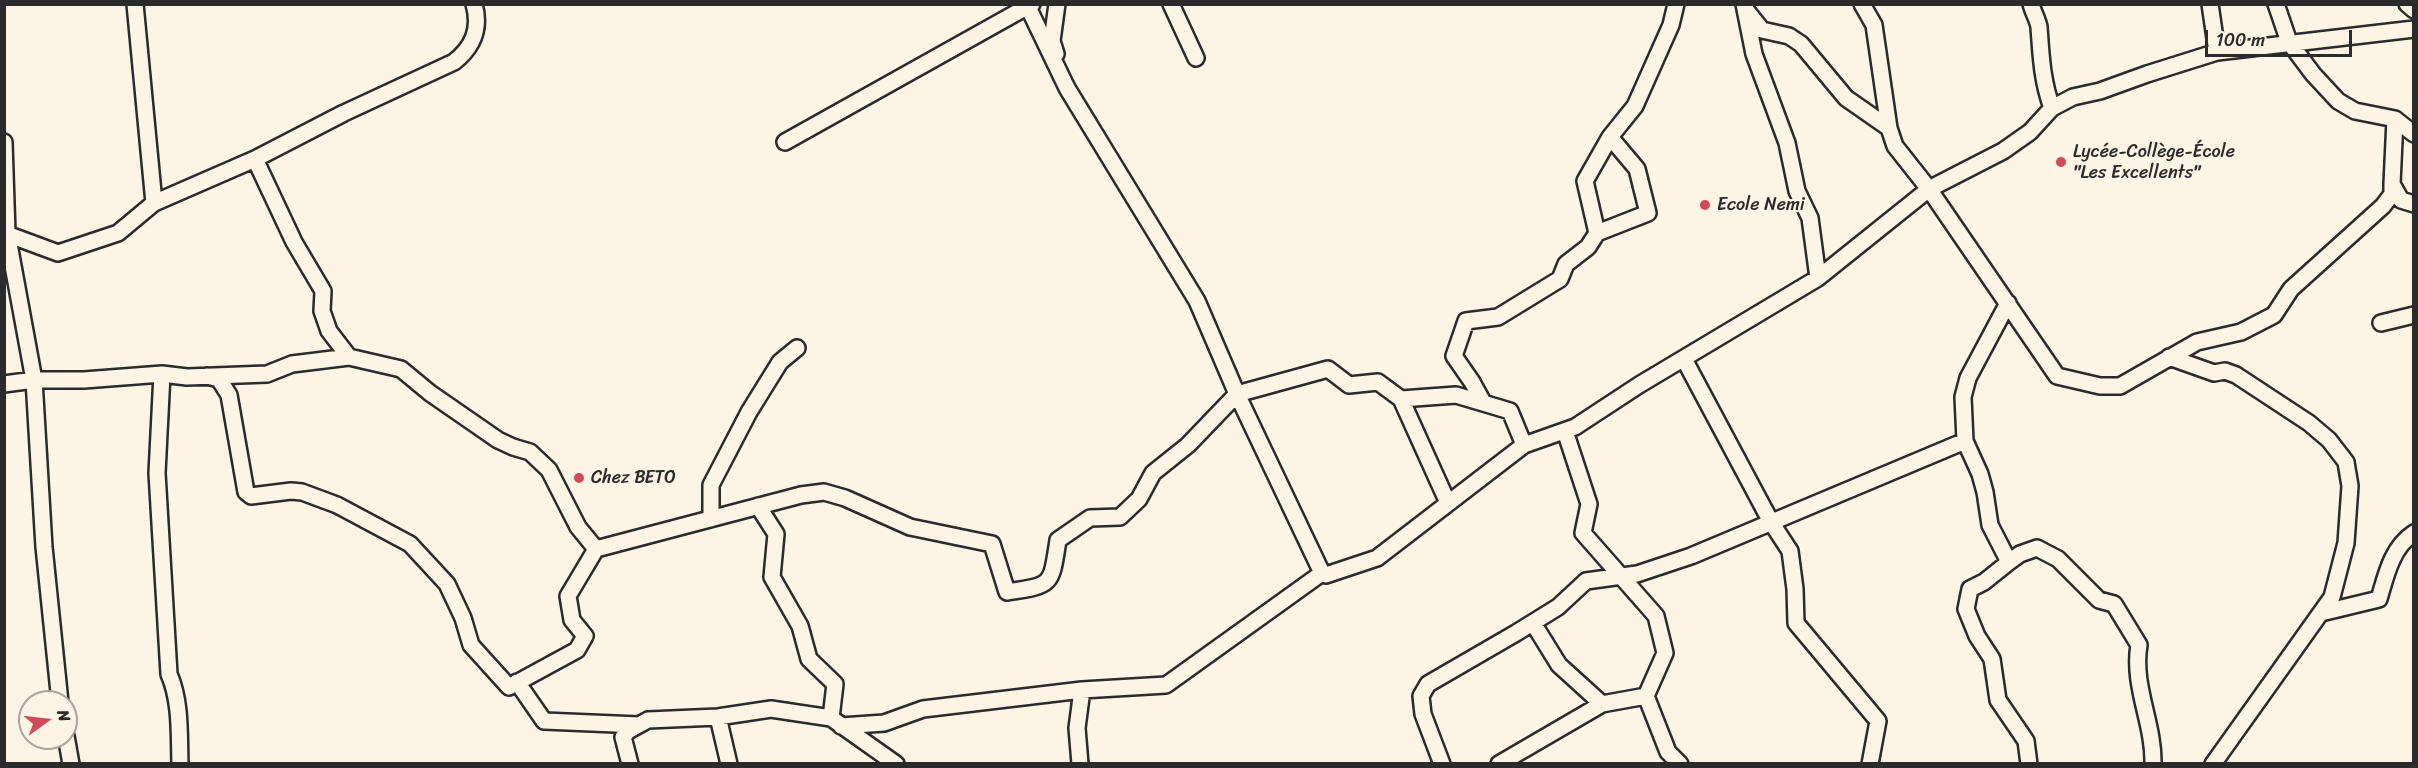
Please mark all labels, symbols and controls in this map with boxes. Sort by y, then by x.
scale bar [2208,18,2355,56]
text: 100 m [2216,24,2265,56]
place label: Lycée-Collège-École "Les Excellents" [2073,141,2235,184]
marker: Lycée-Collège-École "Les Excellents" [2054,155,2068,169]
place label: Ecole Nemi [1717,194,1805,216]
marker: Ecole Nemi [1698,198,1712,212]
place label: Chez BETO [591,467,676,489]
marker: Chez BETO [572,471,586,485]
north arrow [18,690,78,750]
text: N [48,707,79,725]

